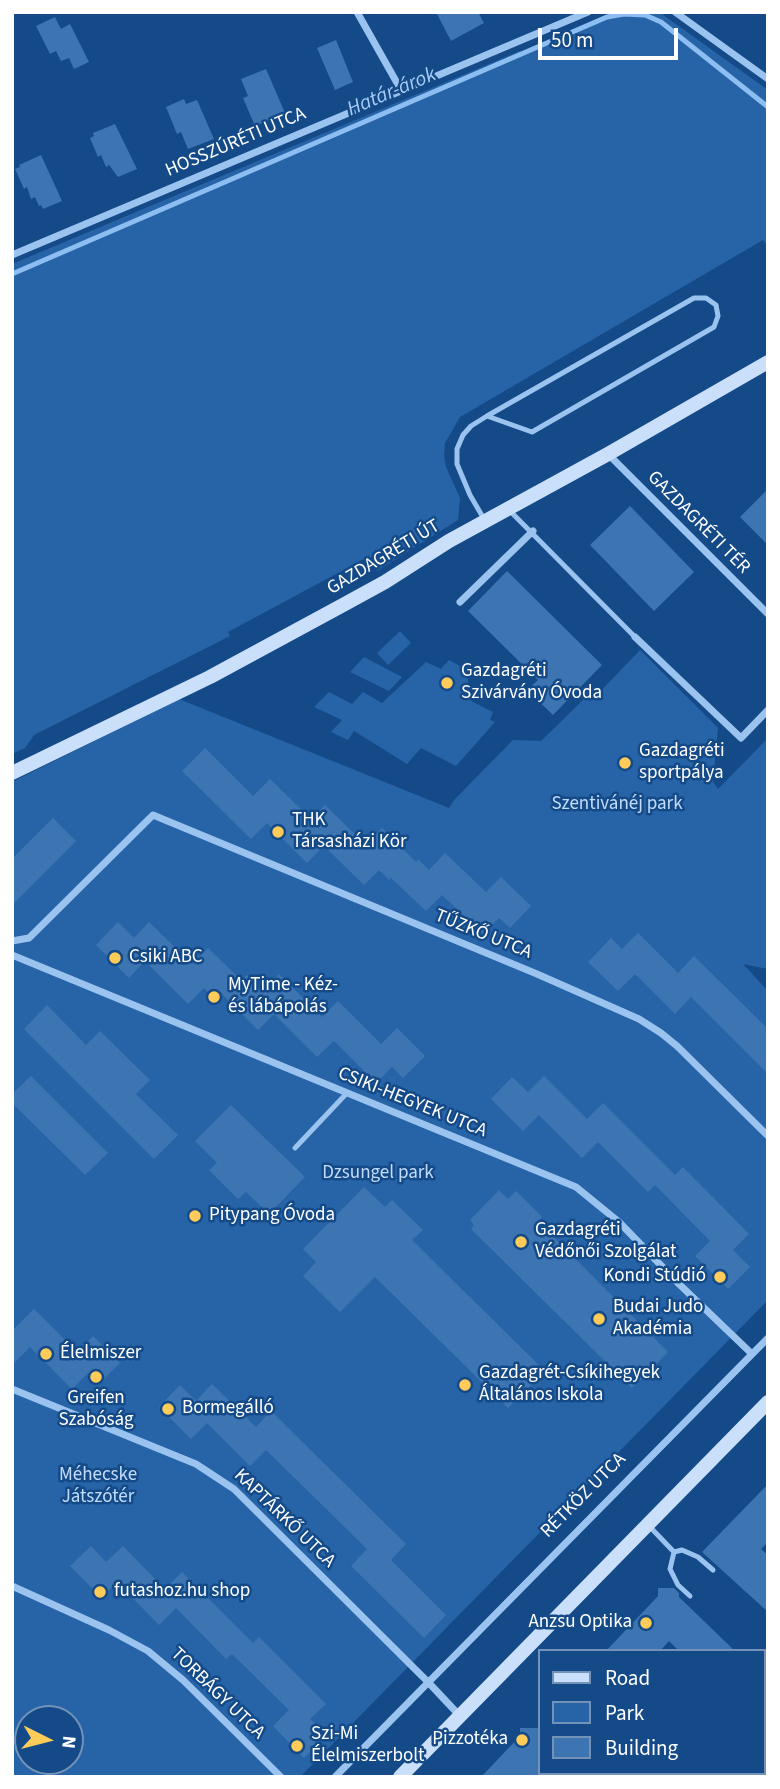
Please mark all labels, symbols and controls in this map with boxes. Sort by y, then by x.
scale bar [542,14,682,58]
text: 50 m [551,25,593,55]
water label: Határ-árok [344,63,440,123]
street label: HOSSZÚRÉTI UTCA [162,103,310,183]
street label: GAZDAGRÉTI TÉR [642,467,754,579]
street label: GAZDAGRÉTI ÚT [323,515,445,601]
place label: Gazdagréti Szivárvány Óvoda [461,661,602,705]
marker: Gazdagréti Szivárvány Óvoda [439,675,455,691]
place label: Gazdagréti sportpálya [639,741,725,785]
marker: Gazdagréti sportpálya [617,755,633,771]
park label: Szentivánéj park [551,794,683,816]
place label: THK Társasházi Kör [292,810,407,854]
marker: THK Társasházi Kör [270,824,286,840]
street label: TŰZKŐ UTCA [431,905,535,965]
place label: Csiki ABC [129,947,203,969]
marker: Csiki ABC [107,950,123,966]
place label: MyTime - Kéz- és lábápolás [228,975,338,1019]
marker: MyTime - Kéz- és lábápolás [206,989,222,1005]
street label: CSIKI-HEGYEK UTCA [334,1063,490,1143]
park label: Dzsungel park [322,1163,434,1185]
place label: Pitypang Óvoda [209,1205,335,1227]
marker: Pitypang Óvoda [187,1208,203,1224]
place label: Gazdagréti Védőnői Szolgálat [535,1220,677,1264]
marker: Gazdagréti Védőnői Szolgálat [513,1234,529,1250]
place label: Kondi Stúdió [603,1266,706,1288]
marker: Kondi Stúdió [712,1269,728,1285]
place label: Budai Judo Akadémia [613,1297,703,1341]
marker: Budai Judo Akadémia [591,1311,607,1327]
place label: Élelmiszer [60,1343,141,1365]
marker: Élelmiszer [38,1346,54,1362]
place label: Gazdagrét-Csíkihegyek Általános Iskola [479,1363,660,1407]
marker: Greifen Szabóság [88,1369,104,1385]
marker: Gazdagrét-Csíkihegyek Általános Iskola [457,1377,473,1393]
place label: Greifen Szabóság [58,1388,134,1432]
place label: Bormegálló [182,1398,274,1420]
marker: Bormegálló [160,1401,176,1417]
street label: RÉTKÖZ UTCA [537,1449,631,1543]
park label: Méhecske Játszótér [59,1465,137,1509]
street label: KAPTÁRKŐ UTCA [229,1465,339,1573]
place label: futashoz.hu shop [114,1581,250,1603]
marker: futashoz.hu shop [92,1584,108,1600]
place label: Anzsu Optika [528,1612,632,1634]
marker: Anzsu Optika [638,1615,654,1631]
street label: TORBÁGY UTCA [165,1643,269,1745]
legend [538,1649,766,1775]
text: Road [605,1663,650,1693]
text: Park [605,1698,644,1728]
north arrow [14,1705,84,1775]
place label: Szi-Mi Élelmiszerbolt [311,1724,424,1768]
place label: Pizzotéka [432,1729,508,1751]
marker: Pizzotéka [514,1732,530,1748]
text: Building [605,1733,678,1763]
text: N [54,1734,82,1750]
marker: Szi-Mi Élelmiszerbolt [289,1738,305,1754]

